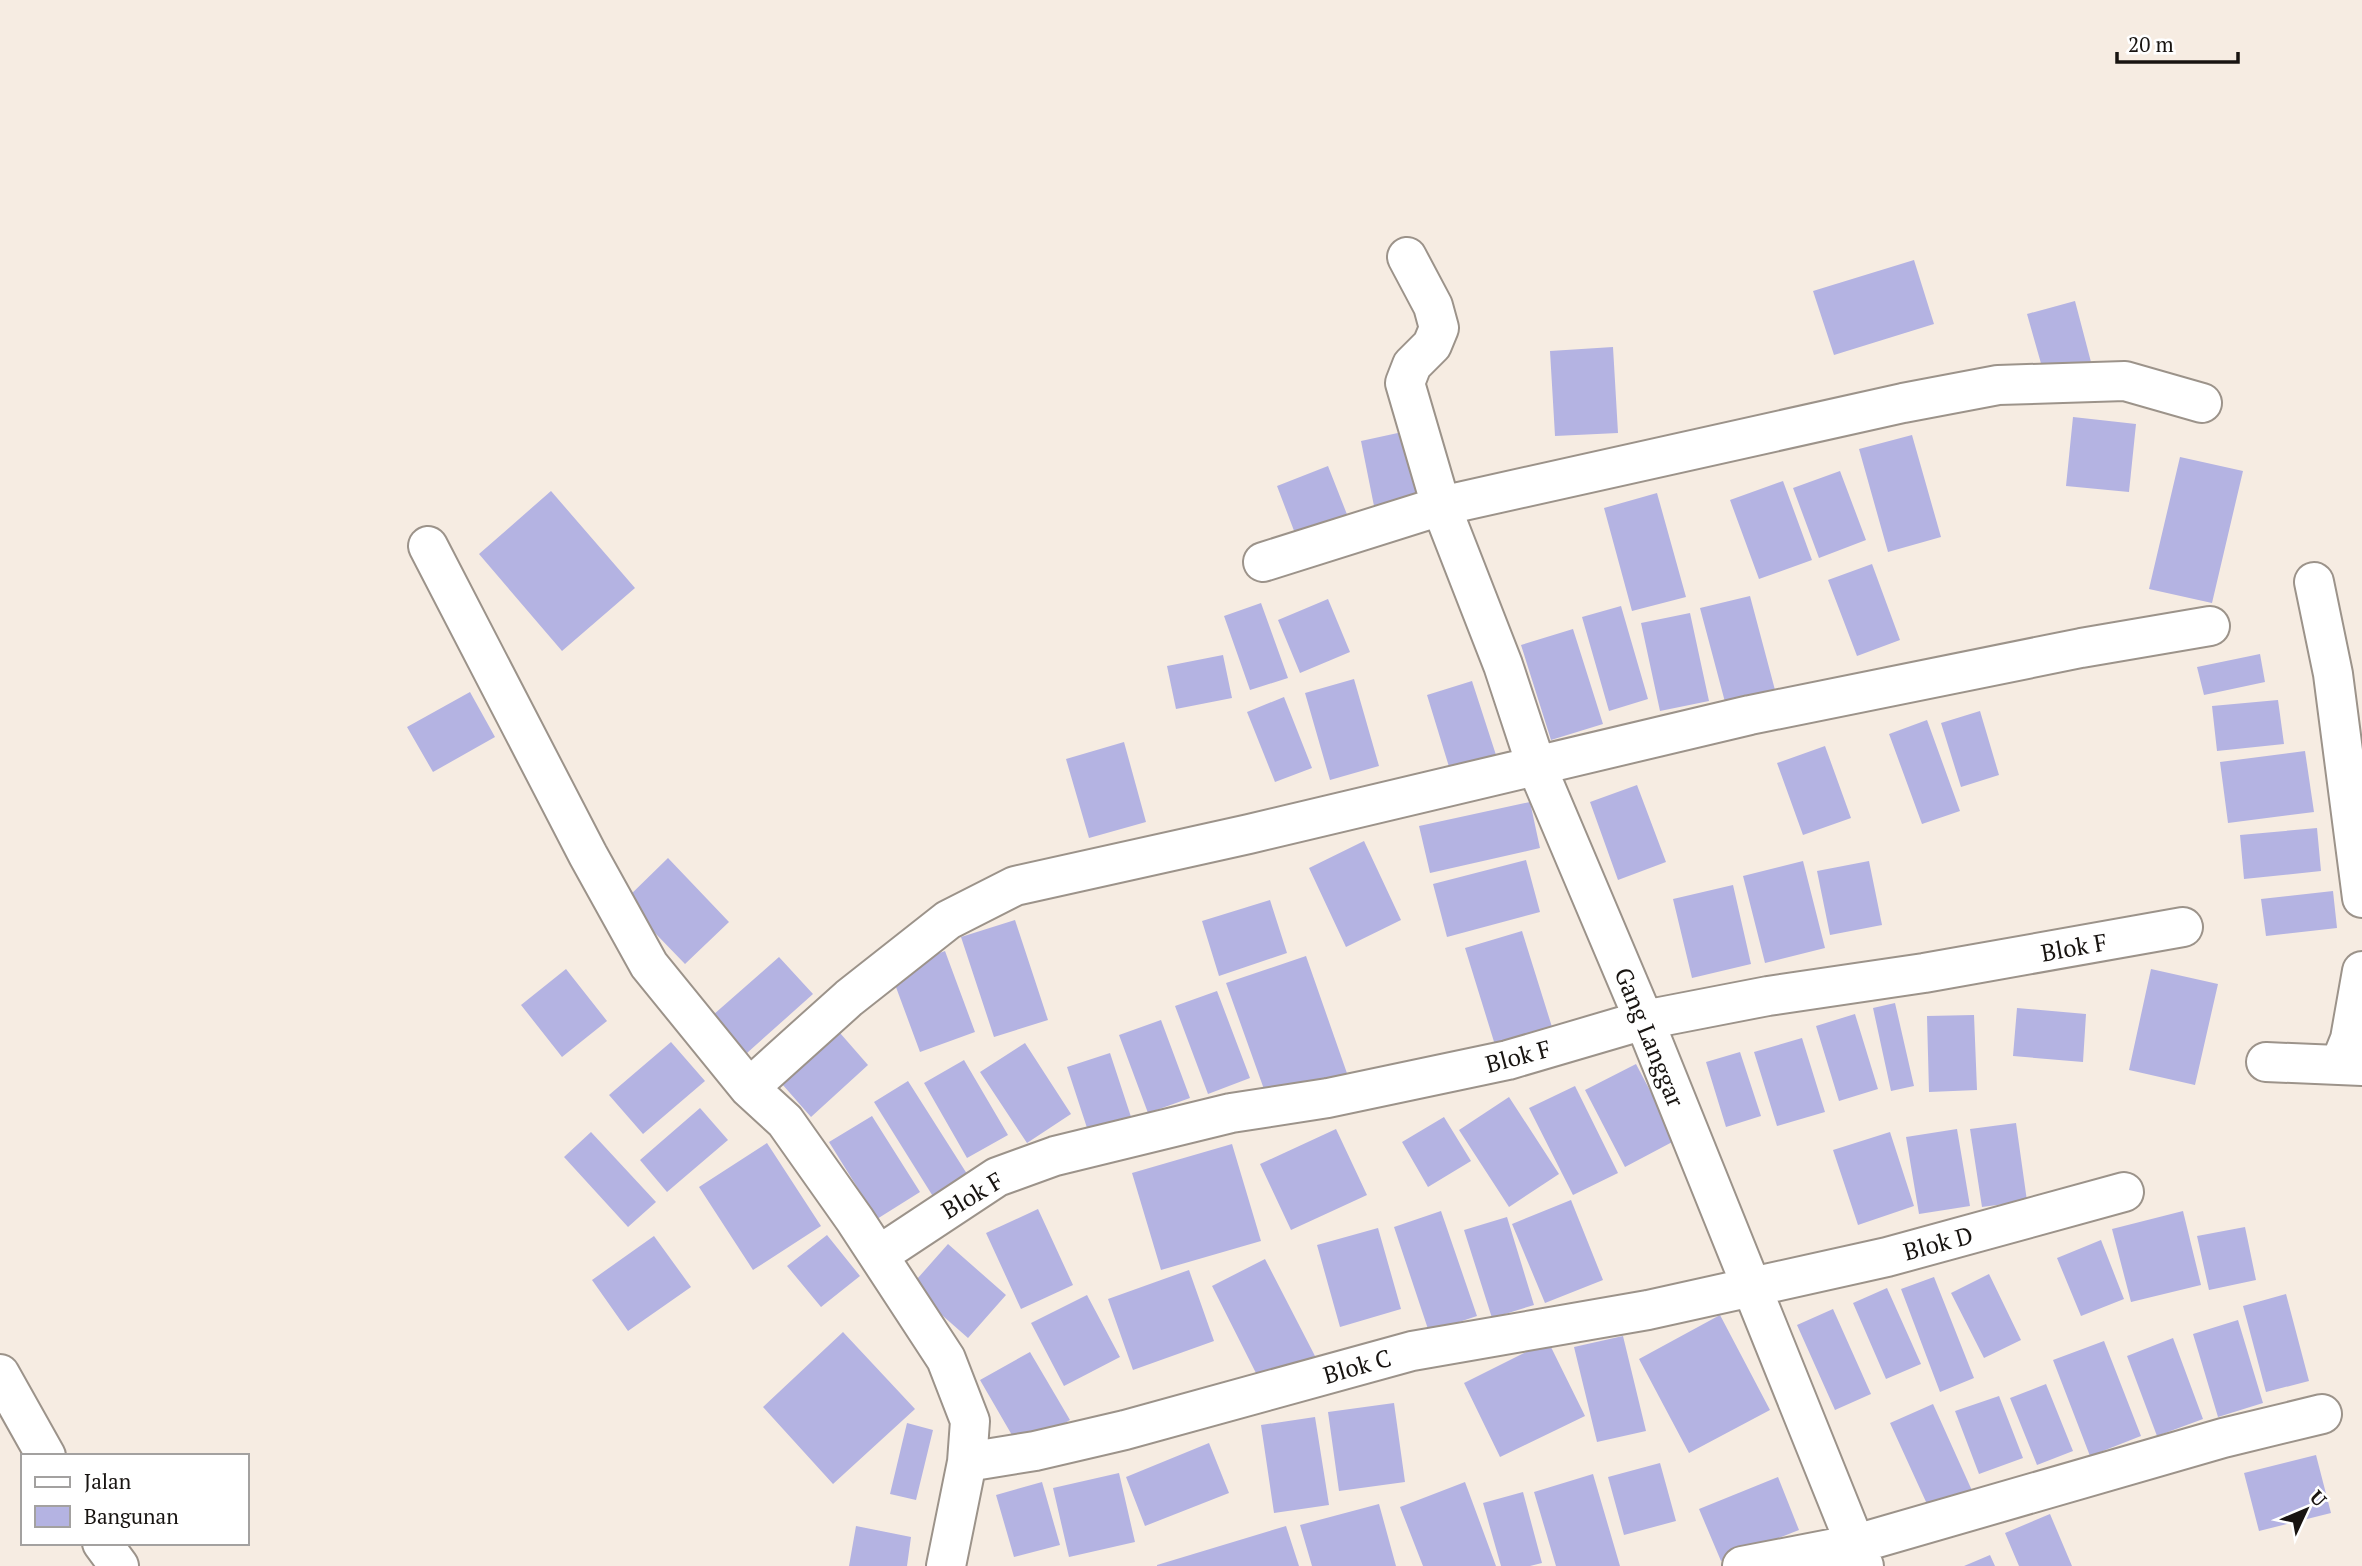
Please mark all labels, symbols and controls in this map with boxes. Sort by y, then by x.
scale bar [2117,21,2238,65]
text: 20 m [2128,30,2174,58]
street label: Blok F [2038,925,2110,969]
street label: Gang Langgar [1608,963,1693,1112]
street label: Blok F [1482,1032,1554,1080]
street label: Blok F [935,1164,1009,1226]
street label: Blok D [1900,1218,1976,1268]
street label: Blok C [1319,1341,1395,1391]
legend [21,1454,248,1545]
text: Jalan [84,1467,132,1495]
north arrow [2271,1475,2341,1545]
text: U [2305,1484,2333,1512]
text: Bangunan [84,1502,179,1530]

